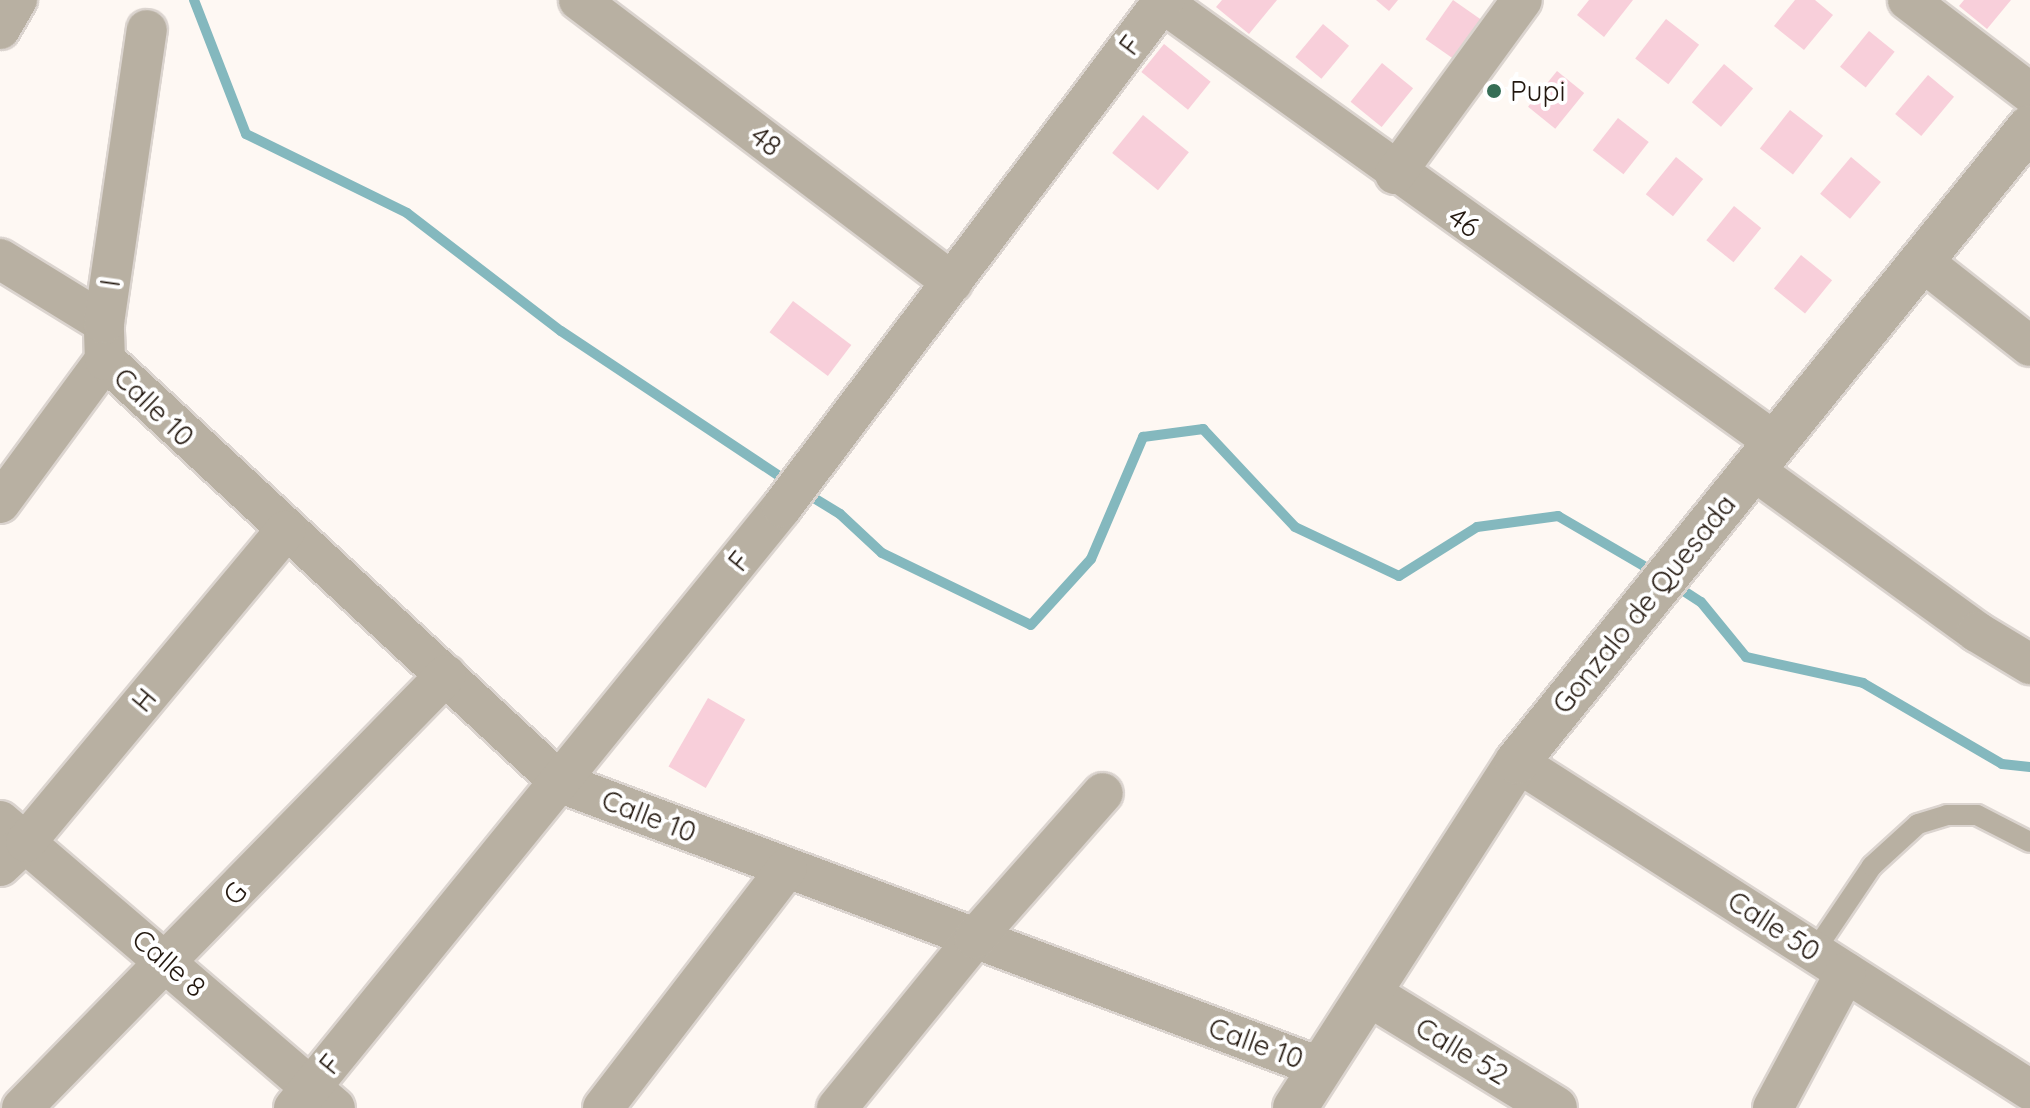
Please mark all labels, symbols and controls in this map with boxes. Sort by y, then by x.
street label: F [1112,29,1148,61]
place label: Pupi [1510,74,1565,108]
marker: Pupi [1485,82,1503,100]
street label: 48 [744,119,788,163]
street label: 46 [1442,200,1486,244]
street label: I [93,277,127,289]
street label: Calle 10 [107,361,201,453]
street label: Gonzalo de Quesada [1545,488,1743,720]
street label: F [721,544,757,578]
street label: H [125,681,163,719]
street label: Calle 10 [597,783,701,849]
street label: G [216,874,254,912]
street label: Calle 50 [1722,884,1826,968]
street label: Calle 8 [125,922,213,1004]
street label: Calle 10 [1204,1010,1308,1076]
street label: Calle 52 [1410,1010,1514,1092]
street label: F [312,1047,348,1081]

